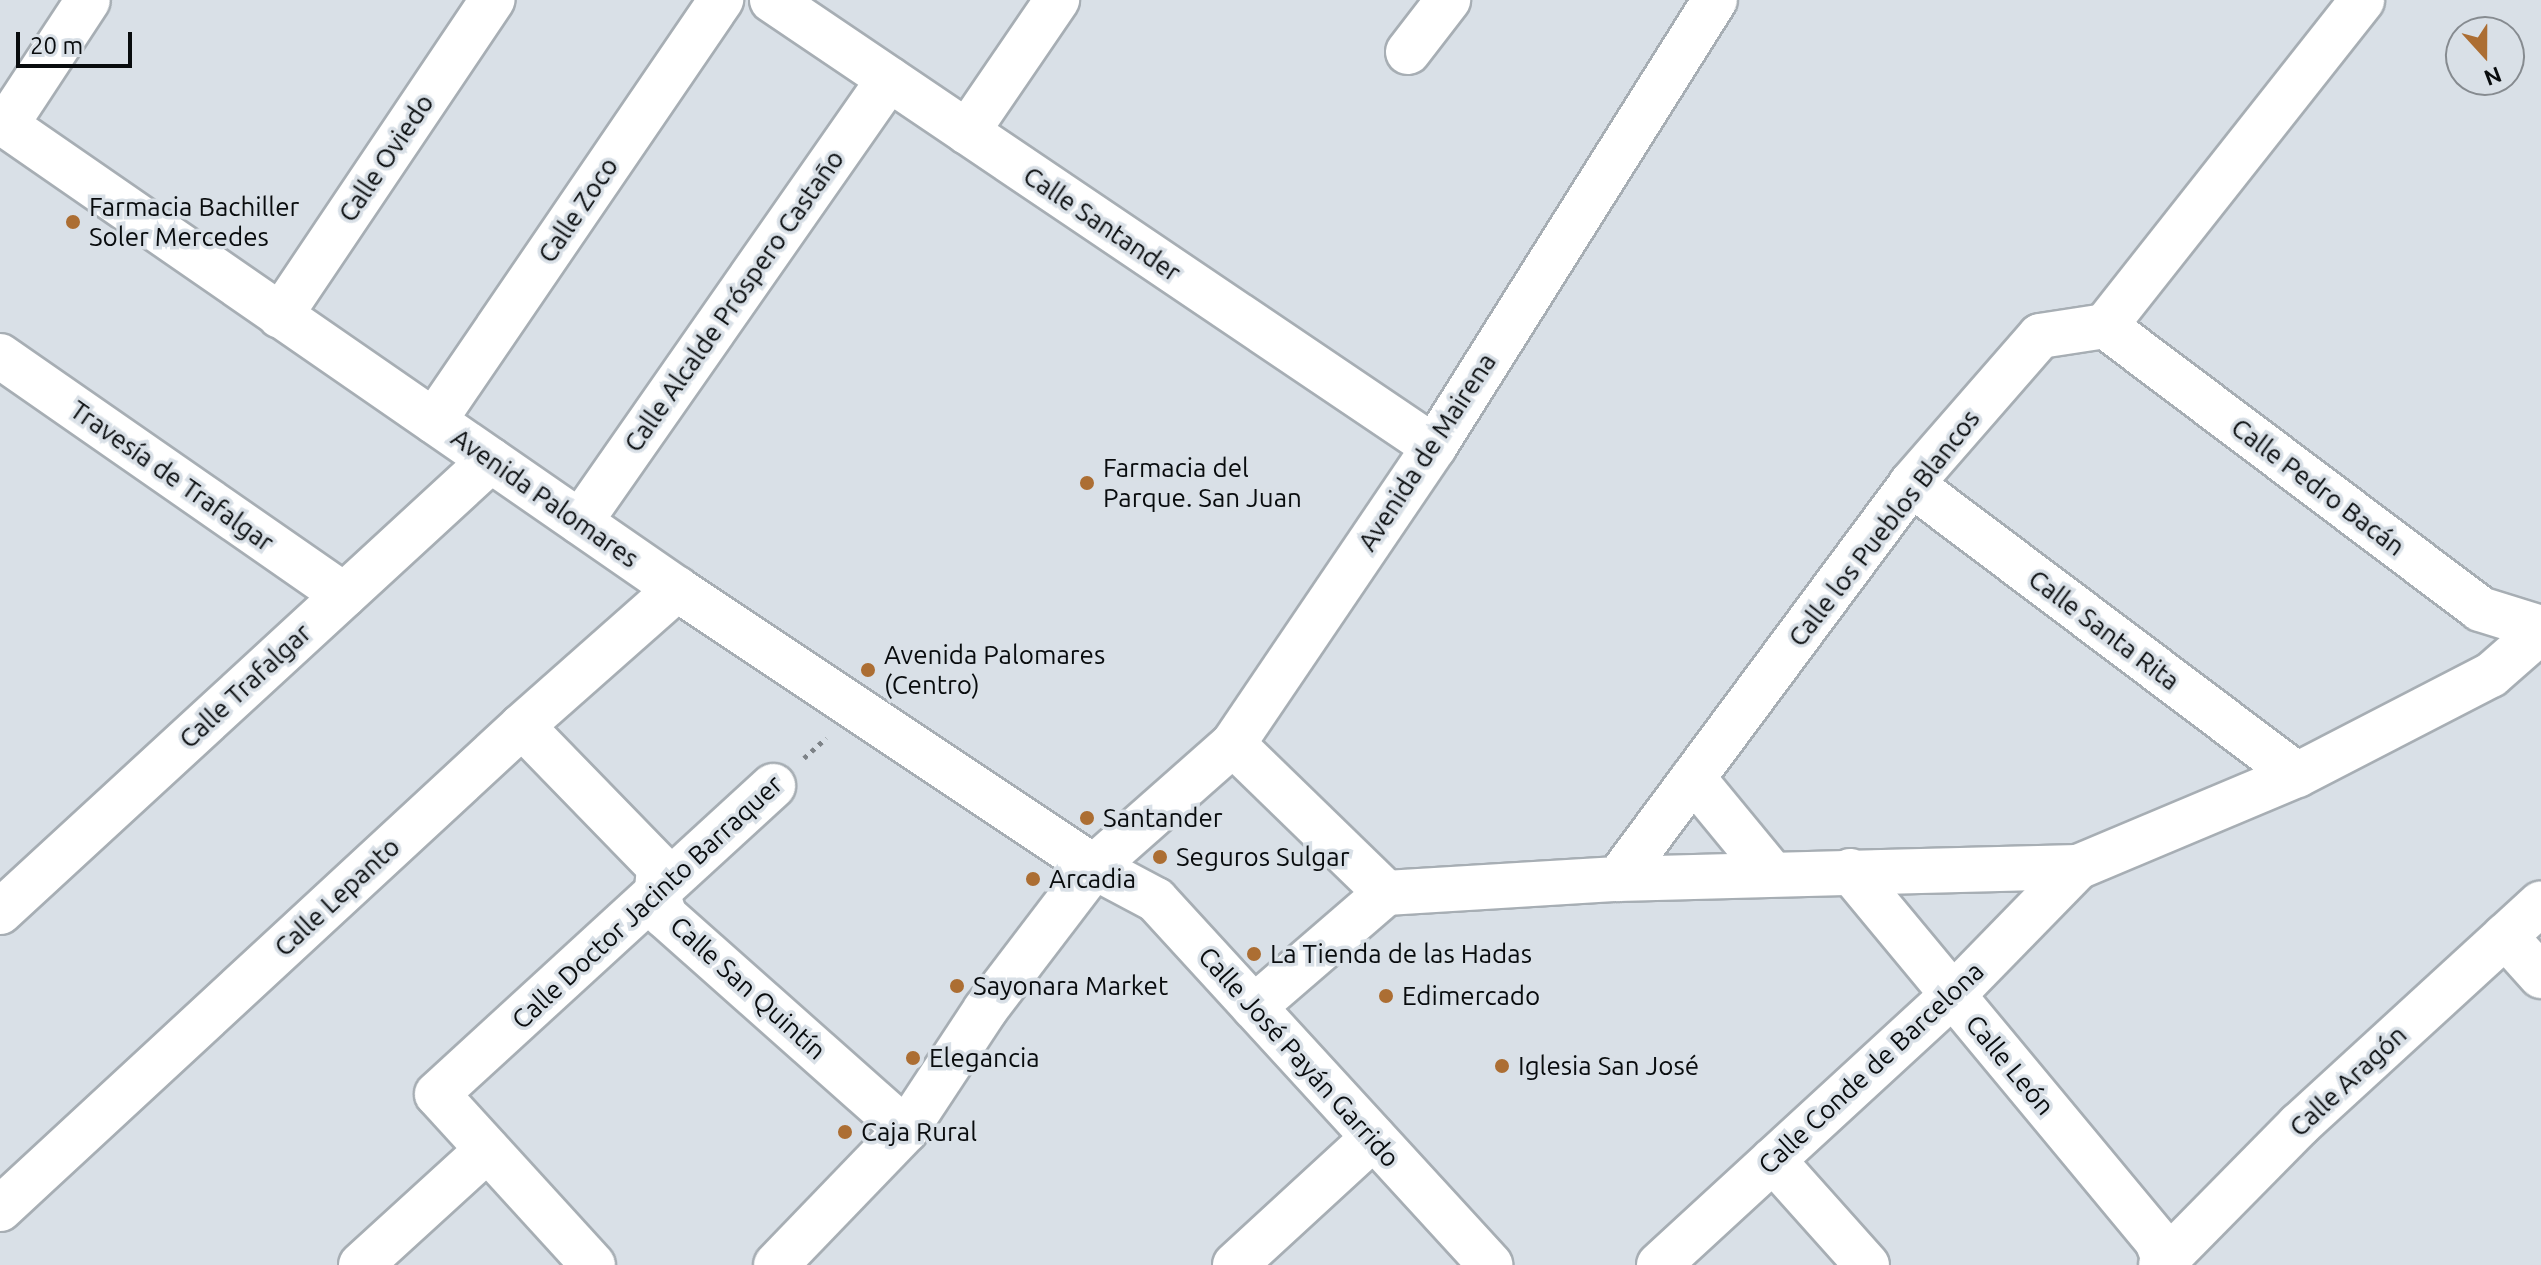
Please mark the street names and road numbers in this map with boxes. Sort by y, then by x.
street label: Calle Oviedo [332,88,440,228]
street label: Calle Alcalde Próspero Castaño [618,144,850,458]
street label: Calle Zoco [531,151,625,269]
street label: Calle Santander [1017,160,1187,288]
street label: Avenida de Mairena [1351,347,1503,557]
street label: Travesía de Trafalgar [64,394,280,558]
street label: Calle los Pueblos Blancos [1782,403,1986,653]
street label: Calle Pedro Bacán [2225,412,2411,562]
street label: Avenida Palomares [445,422,645,574]
street label: Calle Santa Rita [2022,563,2186,697]
street label: Calle Trafalgar [173,617,317,755]
street label: Calle Doctor Jacinto Barraquer [505,769,789,1035]
street label: Calle Lepanto [268,831,406,963]
street label: Calle San Quintín [664,910,832,1066]
street label: Calle José Payán Garrido [1192,941,1406,1173]
street label: Calle Conde de Barcelona [1752,955,1990,1181]
street label: Calle León [1959,1009,2061,1121]
street label: Calle Aragón [2283,1019,2413,1143]

